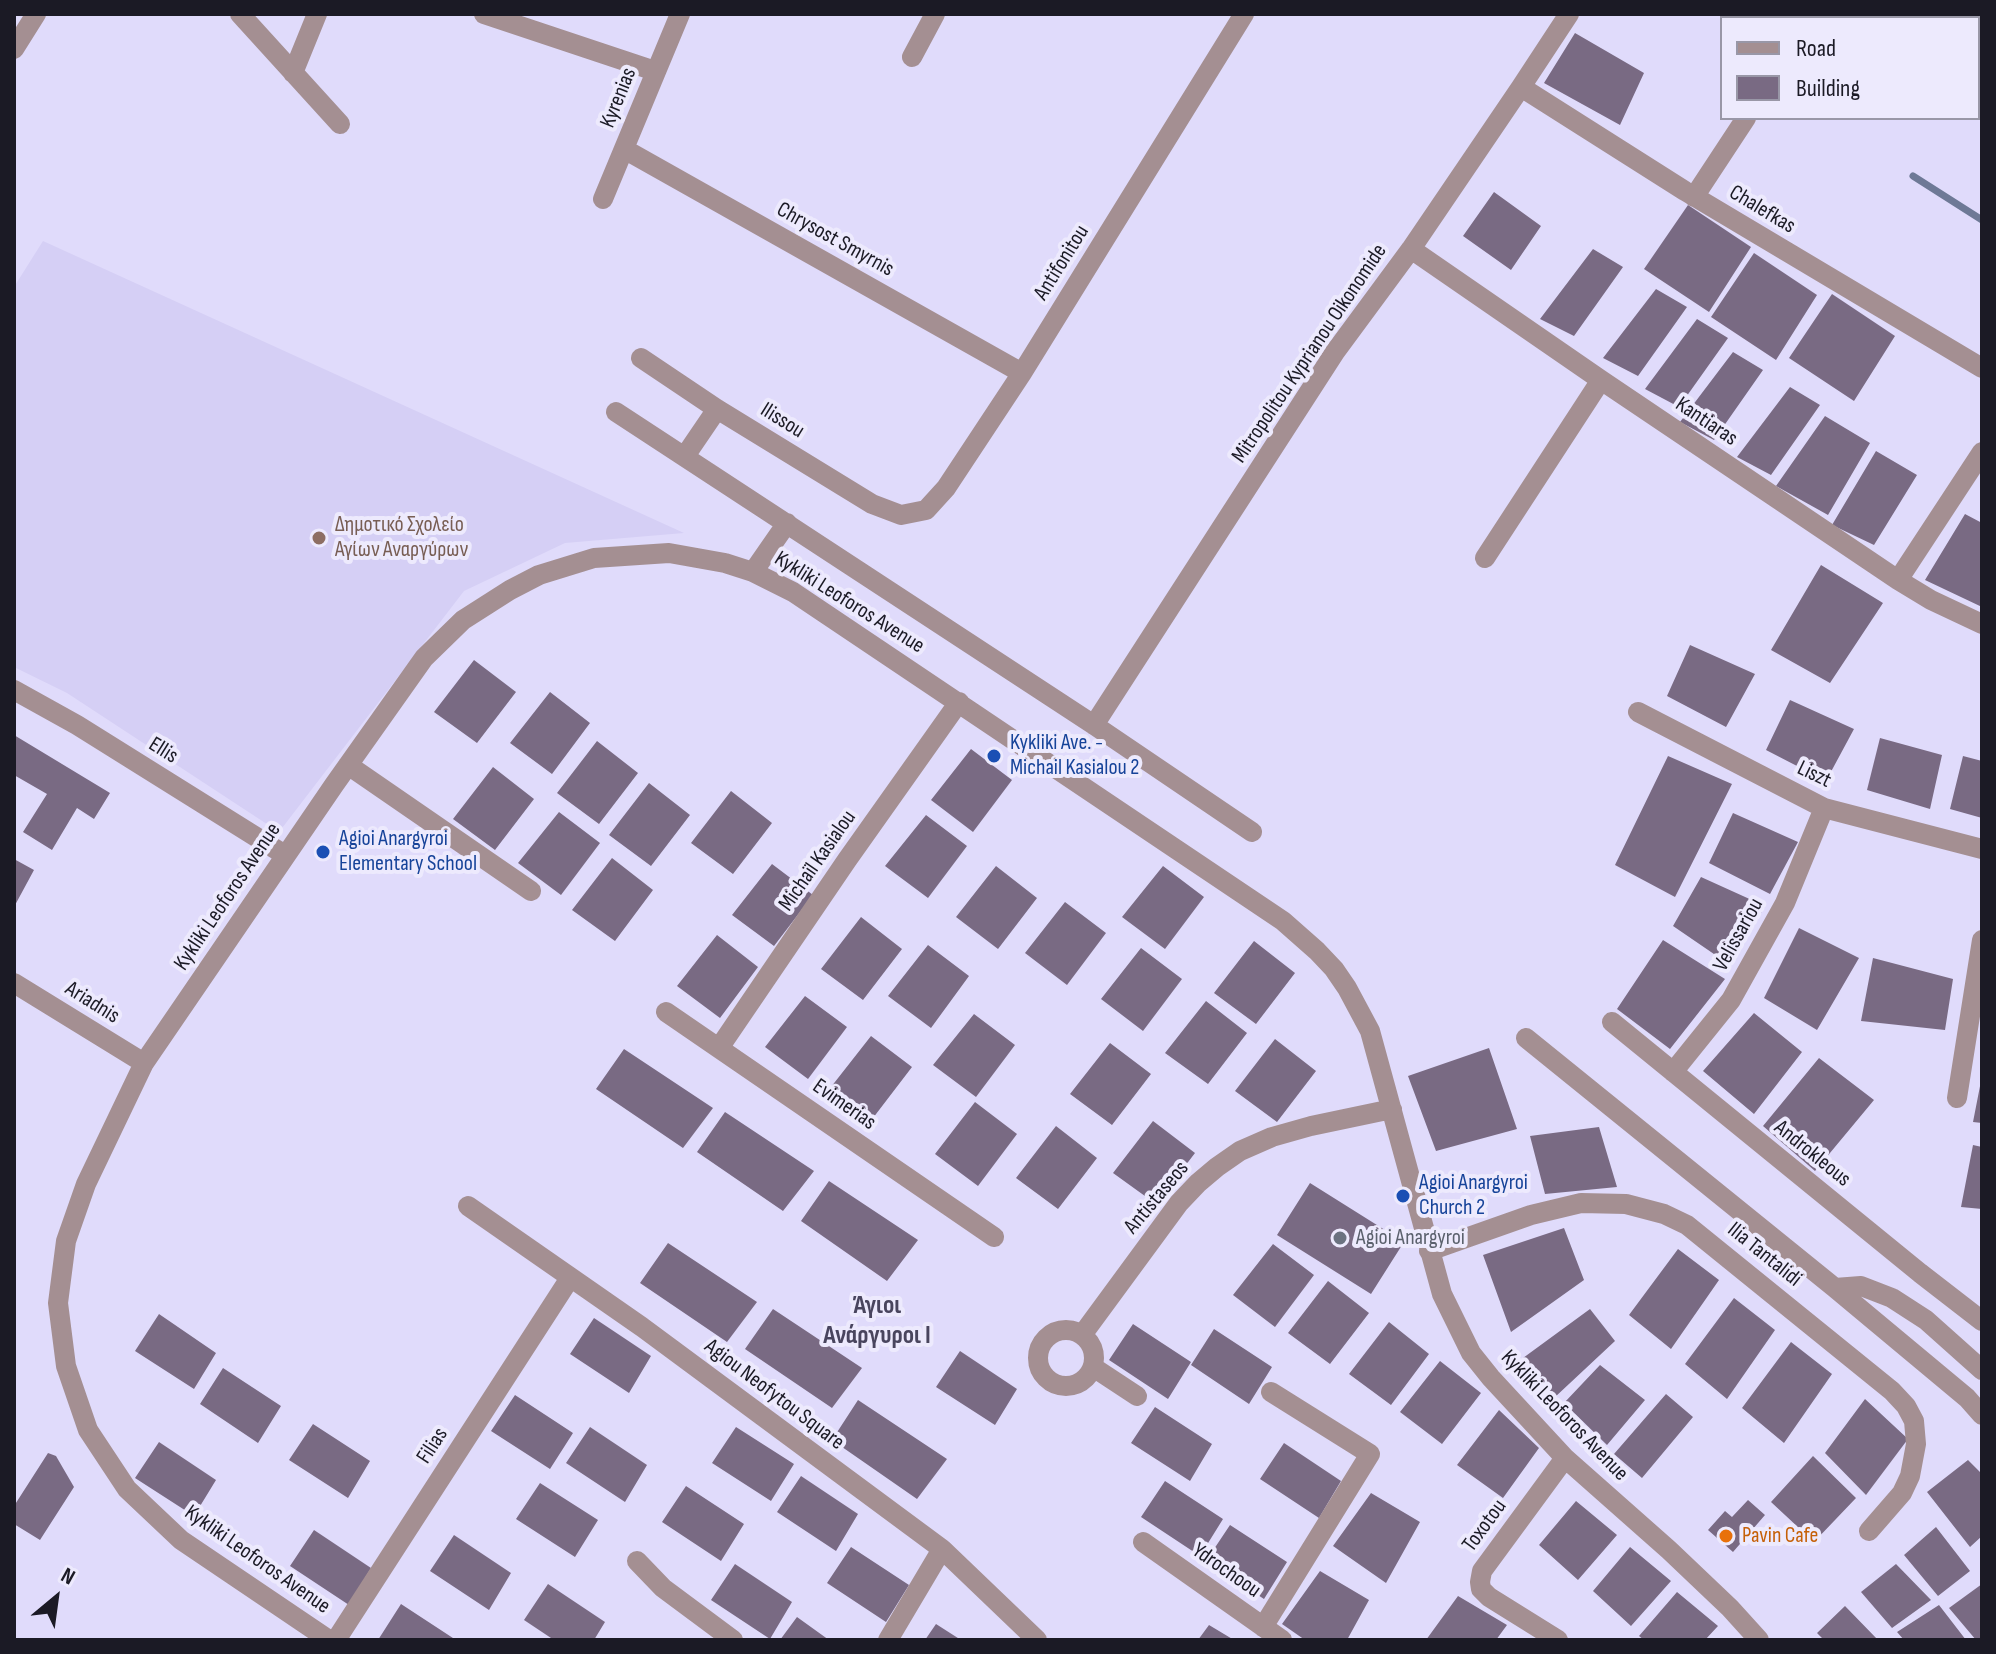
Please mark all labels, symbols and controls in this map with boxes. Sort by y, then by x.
legend [1720,16,1980,120]
text: Road [1796,34,1836,63]
street label: Kyrenias [595,64,643,132]
text: Building [1796,74,1860,103]
street label: Chalefkas [1724,180,1800,240]
street label: Chrysost Smyrnis [772,197,898,283]
street label: Antifonitou [1029,221,1095,305]
street label: Mitropolitou Kyprianou Oikonomide [1227,240,1393,468]
street label: Kantiaras [1670,392,1742,452]
street label: Ilissou [755,397,809,445]
place label: Δημοτικό Σχολείο Αγίων Αναργύρων [335,512,468,564]
marker: Δημοτικό Σχολείο Αγίων Αναργύρων [310,529,328,547]
street label: Kykliki Leoforos Avenue [769,546,929,660]
place label: Kykliki Ave. - Michail Kasialou 2 [1010,730,1139,782]
street label: Ellis [143,732,183,770]
marker: Kykliki Ave. - Michail Kasialou 2 [985,747,1003,765]
street label: Liszt [1793,756,1835,794]
street label: Michaïl Kasialou [774,806,862,916]
street label: Kykliki Leoforos Avenue [169,818,287,976]
place label: Agioi Anargyroi Elementary School [339,826,477,878]
marker: Agioi Anargyroi Elementary School [314,843,332,861]
street label: Velissariou [1708,894,1770,976]
street label: Ariadnis [60,976,124,1030]
street label: Evimerias [807,1074,881,1136]
street label: Androkleous [1768,1115,1856,1193]
street label: Antistaseos [1119,1156,1195,1240]
place label: Agioi Anargyroi Church 2 [1419,1170,1528,1222]
marker: Agioi Anargyroi Church 2 [1394,1187,1412,1205]
street label: Ilia Tantalidi [1722,1217,1806,1293]
place label: Agioi Anargyroi [1356,1225,1465,1251]
marker: Agioi Anargyroi [1331,1229,1349,1247]
district label: Άγιοι Ανάργυροι Ι [823,1290,931,1352]
street label: Agiou Neofytou Square [699,1334,849,1456]
street label: Kykliki Leoforos Avenue [1495,1345,1633,1487]
street label: Filias [412,1423,454,1469]
street label: Toxotou [1457,1495,1513,1557]
street label: Kykliki Leoforos Avenue [179,1500,335,1620]
place label: Pavin Cafe [1742,1523,1818,1549]
marker: Pavin Cafe [1717,1527,1735,1545]
street label: Ydrochoou [1186,1538,1266,1604]
north arrow [16,1558,96,1638]
text: N [56,1562,80,1591]

